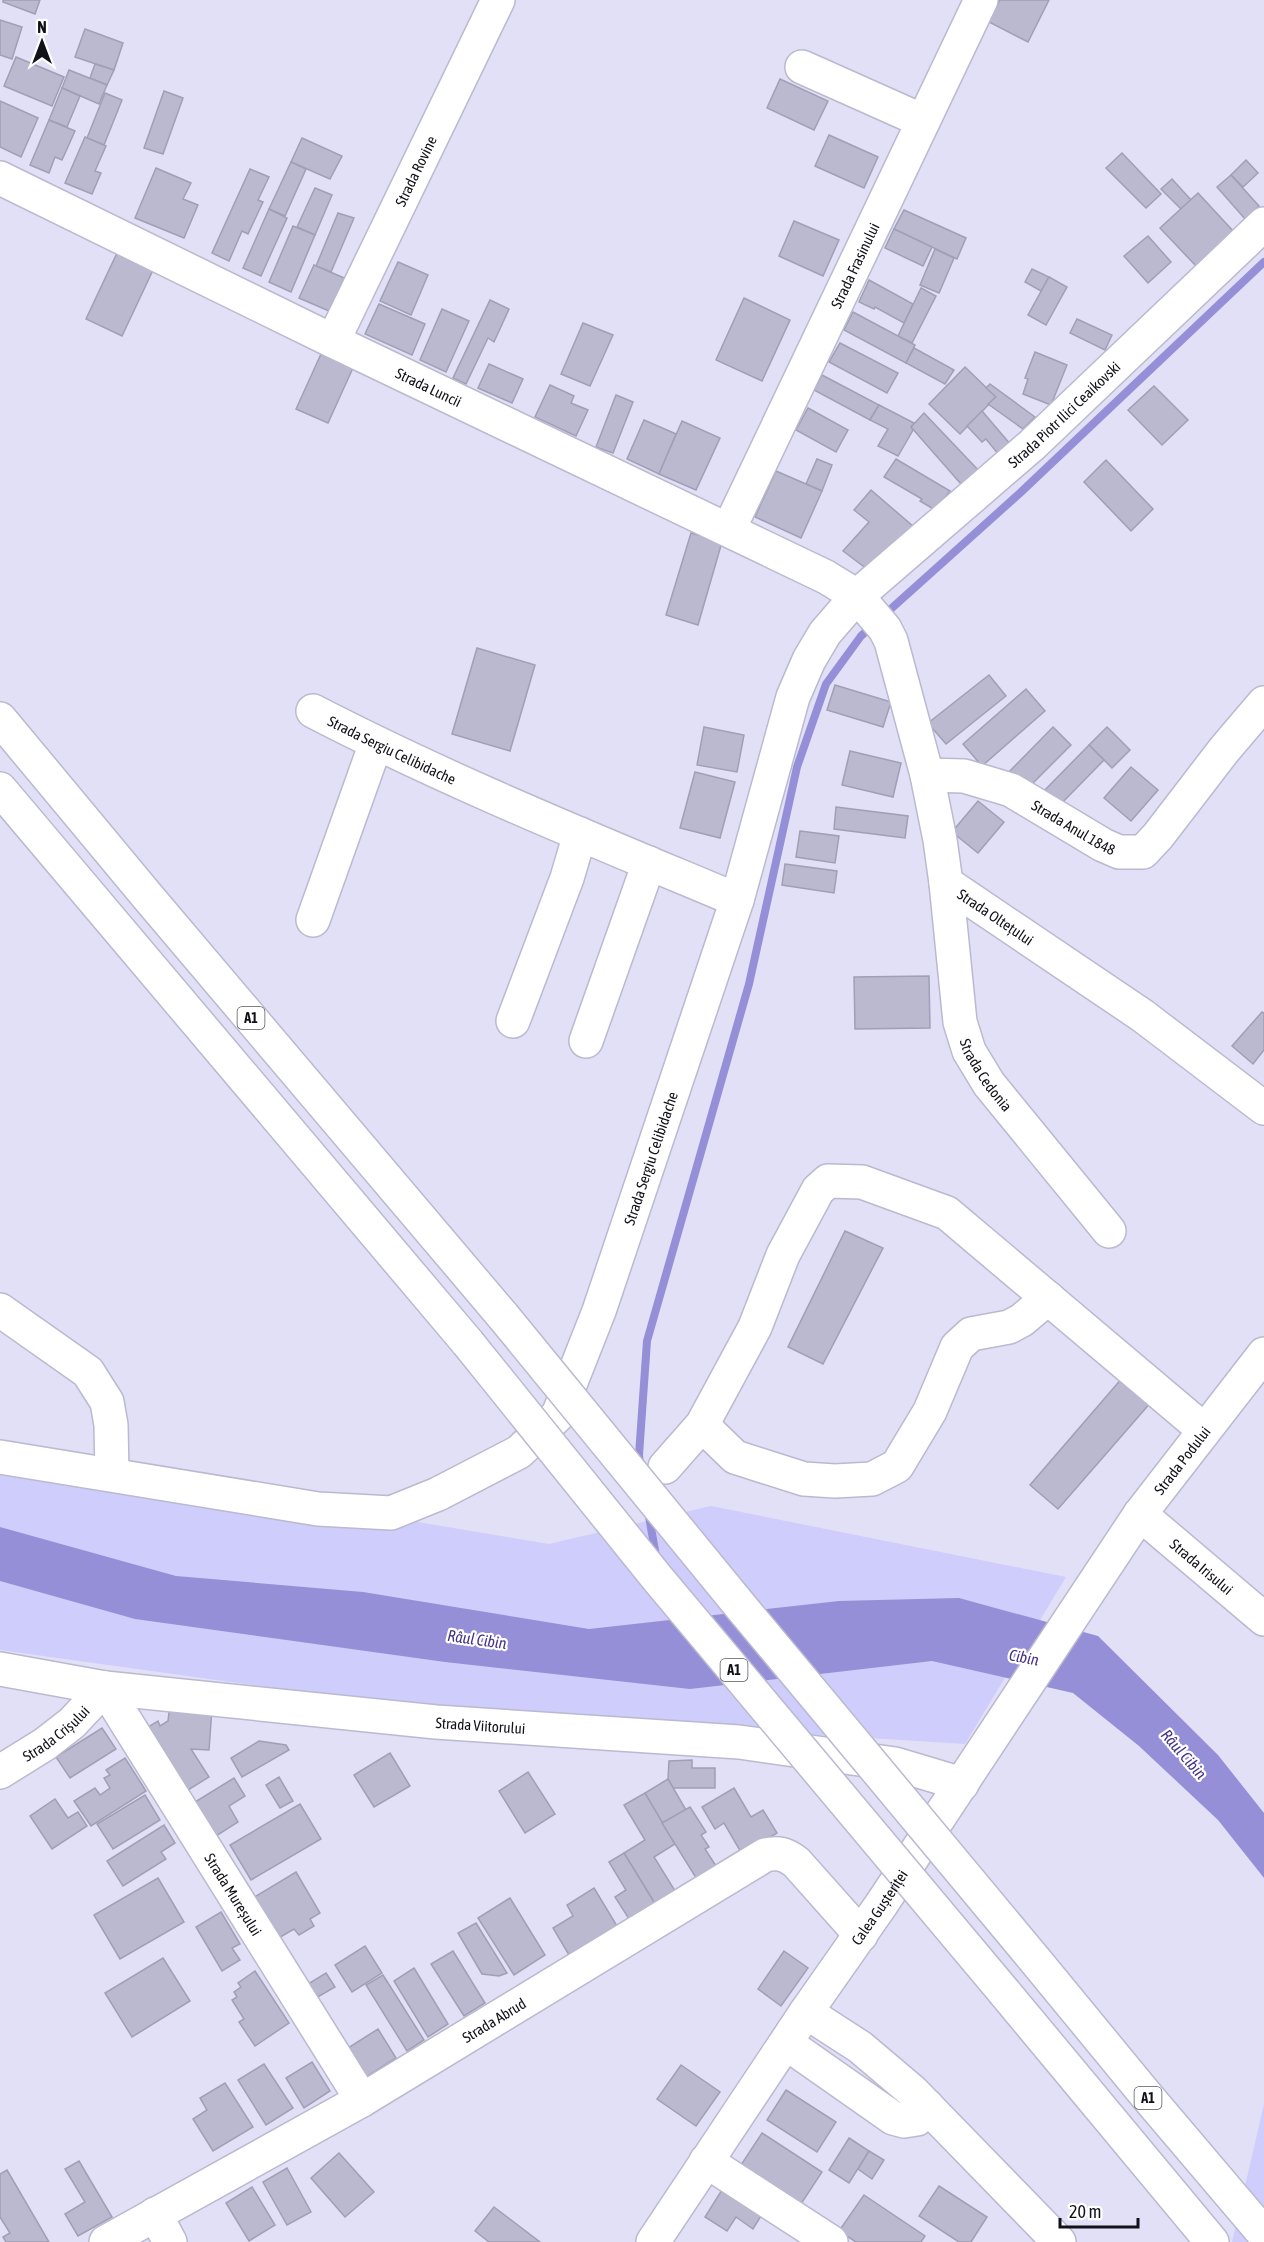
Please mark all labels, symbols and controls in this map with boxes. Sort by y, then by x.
north arrow [12,12,72,72]
text: N [37,18,47,36]
street label: Strada Rovine [391,133,440,209]
street label: Strada Frasinului [827,220,882,311]
street label: Strada Piotr Ilici Ceaikovski [1004,358,1123,471]
street label: Strada Luncii [393,364,464,410]
street label: Strada Sergiu Celibidache [325,712,459,787]
street label: Strada Anul 1848 [1029,796,1118,858]
street label: Strada Oltețului [955,885,1037,948]
road number: A1 [238,1007,264,1029]
street label: Strada Cedonia [957,1036,1016,1114]
street label: Strada Sergiu Celibidache [620,1089,681,1227]
street label: Strada Podului [1150,1423,1213,1498]
street label: Strada Irisului [1167,1535,1237,1598]
water label: Râul Cibin [446,1626,508,1652]
water label: Cibin [1008,1645,1041,1669]
road number: A1 [720,1659,748,1681]
street label: Strada Crișului [19,1702,92,1764]
street label: Strada Viitorului [435,1713,526,1736]
water label: Râul Cibin [1158,1726,1210,1783]
street label: Strada Mureșului [202,1850,266,1938]
street label: Calea Gușteriței [847,1866,911,1948]
street label: Strada Abrud [459,1994,529,2046]
road number: A1 [1134,2087,1162,2109]
scale bar [1060,2191,1138,2229]
text: 20 m [1069,2201,1101,2222]

